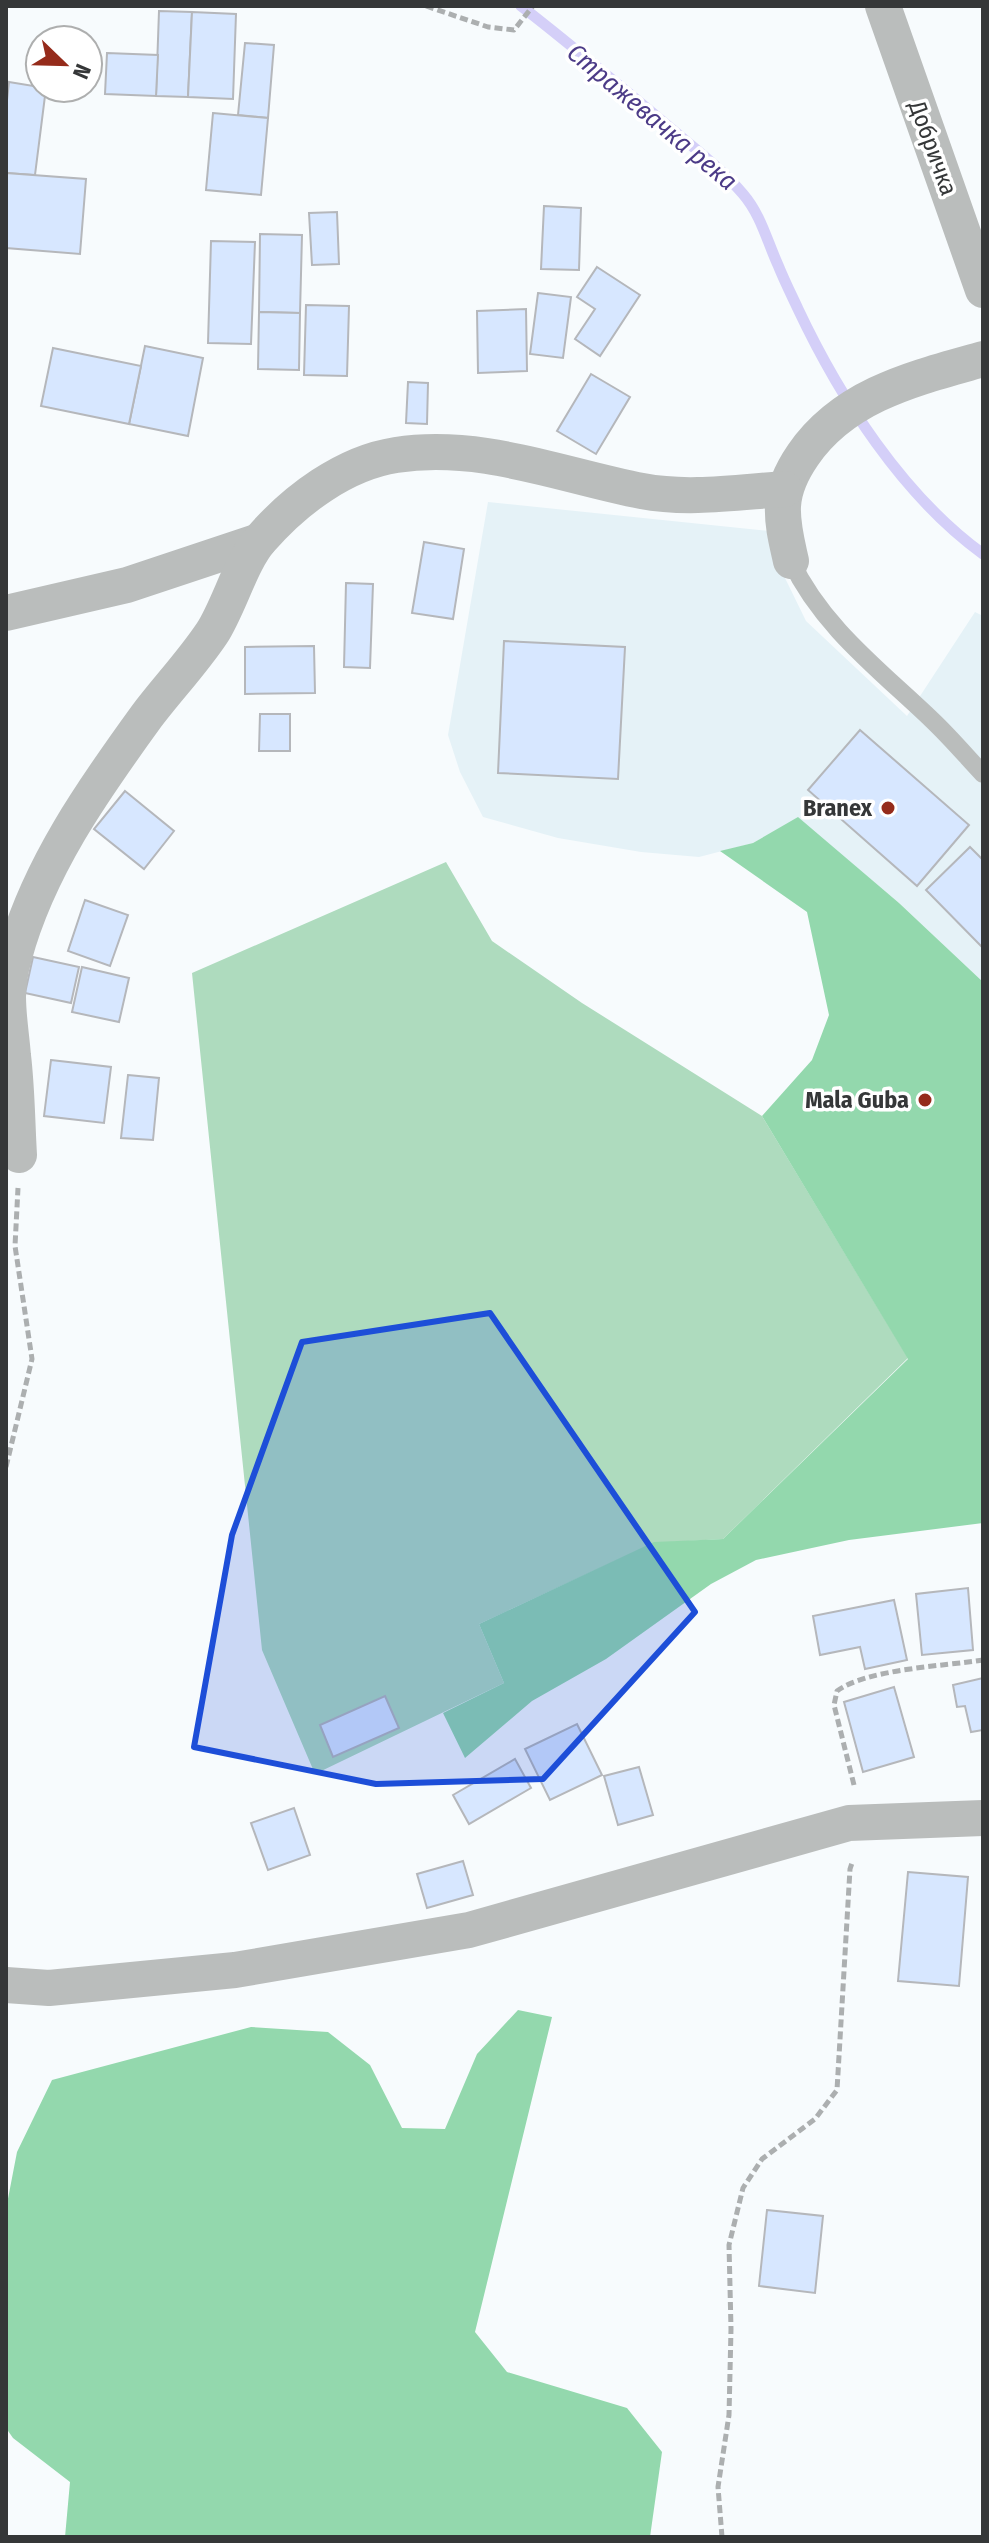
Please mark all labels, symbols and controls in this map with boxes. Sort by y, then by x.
north arrow [24,24,104,104]
water label: Стражевачка река [561,37,743,197]
text: N [67,60,97,83]
street label: Добричка [903,96,963,199]
place label: Branex [803,794,873,822]
marker: Branex [879,799,897,817]
place label: Mala Guba [805,1086,909,1114]
marker: Mala Guba [916,1091,934,1109]

